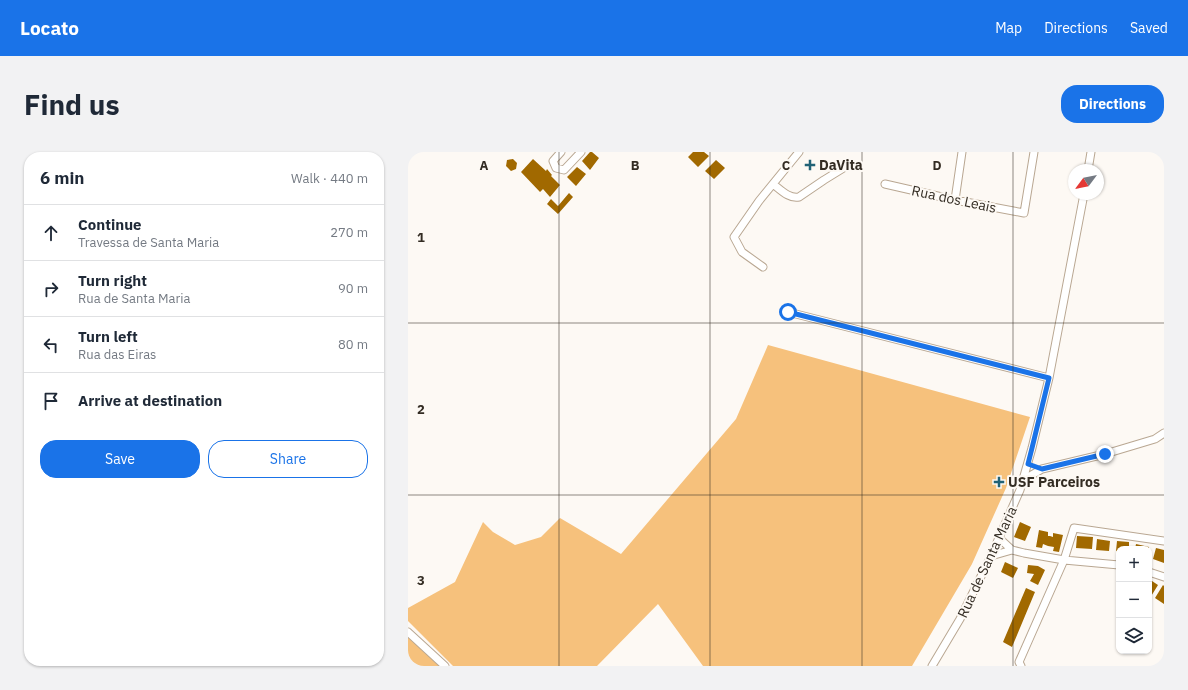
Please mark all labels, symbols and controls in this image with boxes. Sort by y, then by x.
text: Locato [20,16,79,40]
text: Map [995,19,1022,37]
text: Directions [1044,19,1108,37]
text: Saved [1130,19,1168,37]
button: Directions [1061,85,1164,123]
text: Find us [24,86,120,123]
place label: DaVita [819,156,863,174]
text: A [480,157,489,174]
text: B [631,157,640,174]
text: C [782,157,791,174]
text: D [932,157,942,174]
marker: DaVita [804,159,816,171]
north arrow [1068,164,1104,200]
text: 6 min [40,167,84,189]
text: Walk · 440 m [291,170,368,187]
street label: Rua dos Leais [910,181,998,217]
text: Continue [78,215,142,234]
icon: ahead [40,222,62,244]
text: 270 m [330,224,368,241]
text: 1 [417,229,425,246]
text: Travessa de Santa Maria [78,234,219,251]
text: Turn right [78,271,147,290]
icon: right [40,278,62,300]
text: 90 m [338,280,368,297]
text: Rua de Santa Maria [78,290,190,307]
route start [779,303,797,321]
text: Turn left [78,327,138,346]
icon: left [40,334,62,356]
text: 80 m [338,336,368,353]
text: Rua das Eiras [78,346,156,363]
icon: arrive [40,390,62,412]
text: Arrive at destination [78,391,222,410]
text: 2 [417,401,425,418]
button: Save [40,440,200,478]
button: Share [208,440,368,478]
route end [1096,445,1114,463]
place label: USF Parceiros [1008,473,1100,491]
marker: USF Parceiros [993,476,1005,488]
street label: Rua de Santa Maria [953,503,1021,621]
map controls [1116,546,1152,654]
button: + [1116,546,1152,582]
text: 3 [417,572,425,589]
button: − [1116,582,1152,618]
button: layers [1116,618,1152,654]

